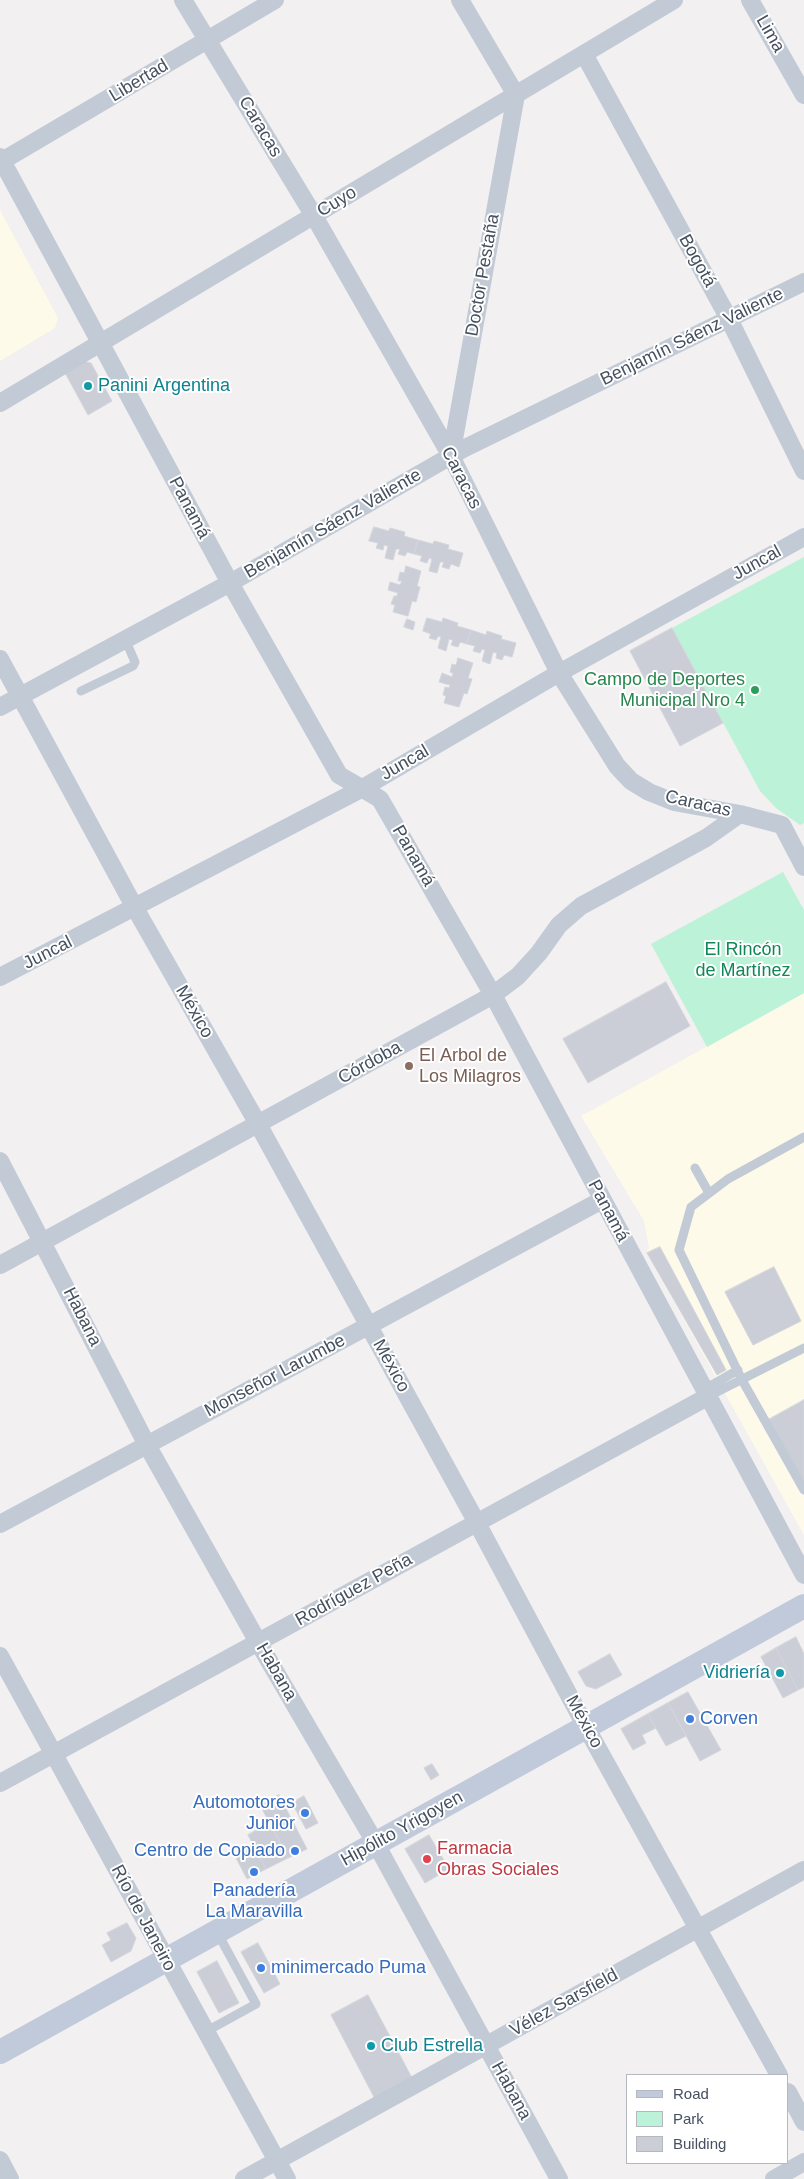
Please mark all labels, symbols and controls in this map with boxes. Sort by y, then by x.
street label: Lima [751,12,789,56]
street label: Libertad [106,55,172,107]
street label: Caracas [233,93,287,161]
street label: Cuyo [313,182,361,222]
street label: Doctor Pestaña [462,212,504,338]
street label: Bogotá [674,231,720,291]
street label: Benjamín Sáenz Valiente [597,283,787,391]
place label: Panini Argentina [98,375,230,397]
marker: Panini Argentina [82,380,94,392]
street label: Caracas [436,443,486,513]
street label: Benjamín Sáenz Valiente [241,464,425,584]
street label: Panamá [164,473,214,543]
street label: Juncal [729,541,785,585]
place label: Campo de Deportes Municipal Nro 4 [584,669,745,712]
marker: Campo de Deportes Municipal Nro 4 [749,684,761,696]
street label: Juncal [377,741,433,785]
street label: Caracas [663,786,733,822]
street label: Panamá [387,822,439,890]
street label: Juncal [20,932,76,974]
park label: El Rincón de Martínez [695,939,791,982]
street label: México [170,982,218,1042]
street label: Córdoba [335,1037,405,1089]
place label: El Arbol de Los Milagros [419,1045,521,1088]
marker: El Arbol de Los Milagros [403,1060,415,1072]
street label: Panamá [583,1176,633,1246]
street label: Habana [58,1284,106,1350]
street label: Monseñor Larumbe [201,1330,349,1422]
street label: México [368,1336,414,1396]
street label: Rodríguez Peña [292,1549,416,1631]
street label: Habana [251,1639,301,1705]
place label: Vidriería [703,1662,770,1684]
marker: Vidriería [774,1667,786,1679]
street label: México [561,1692,607,1752]
place label: Corven [700,1708,758,1730]
marker: Corven [684,1713,696,1725]
street label: Hipólito Yrigoyen [337,1787,467,1871]
place label: Automotores Junior [193,1792,295,1835]
marker: Automotores Junior [299,1807,311,1819]
place label: Farmacia Obras Sociales [437,1838,559,1880]
place label: Centro de Copiado [134,1840,285,1862]
marker: Centro de Copiado [289,1845,301,1857]
marker: Farmacia Obras Sociales [421,1853,433,1865]
street label: Río de Janeiro [106,1861,180,1975]
marker: Panadería La Maravilla [248,1866,260,1878]
place label: Panadería La Maravilla [205,1880,303,1922]
place label: minimercado Puma [271,1957,426,1979]
marker: minimercado Puma [255,1962,267,1974]
street label: Vélez Sarsfield [506,1964,622,2042]
place label: Club Estrella [381,2035,483,2057]
marker: Club Estrella [365,2040,377,2052]
street label: Habana [486,2058,536,2124]
legend [626,2074,789,2164]
text: Road [673,2085,709,2102]
text: Park [673,2110,704,2127]
text: Building [673,2135,726,2152]

